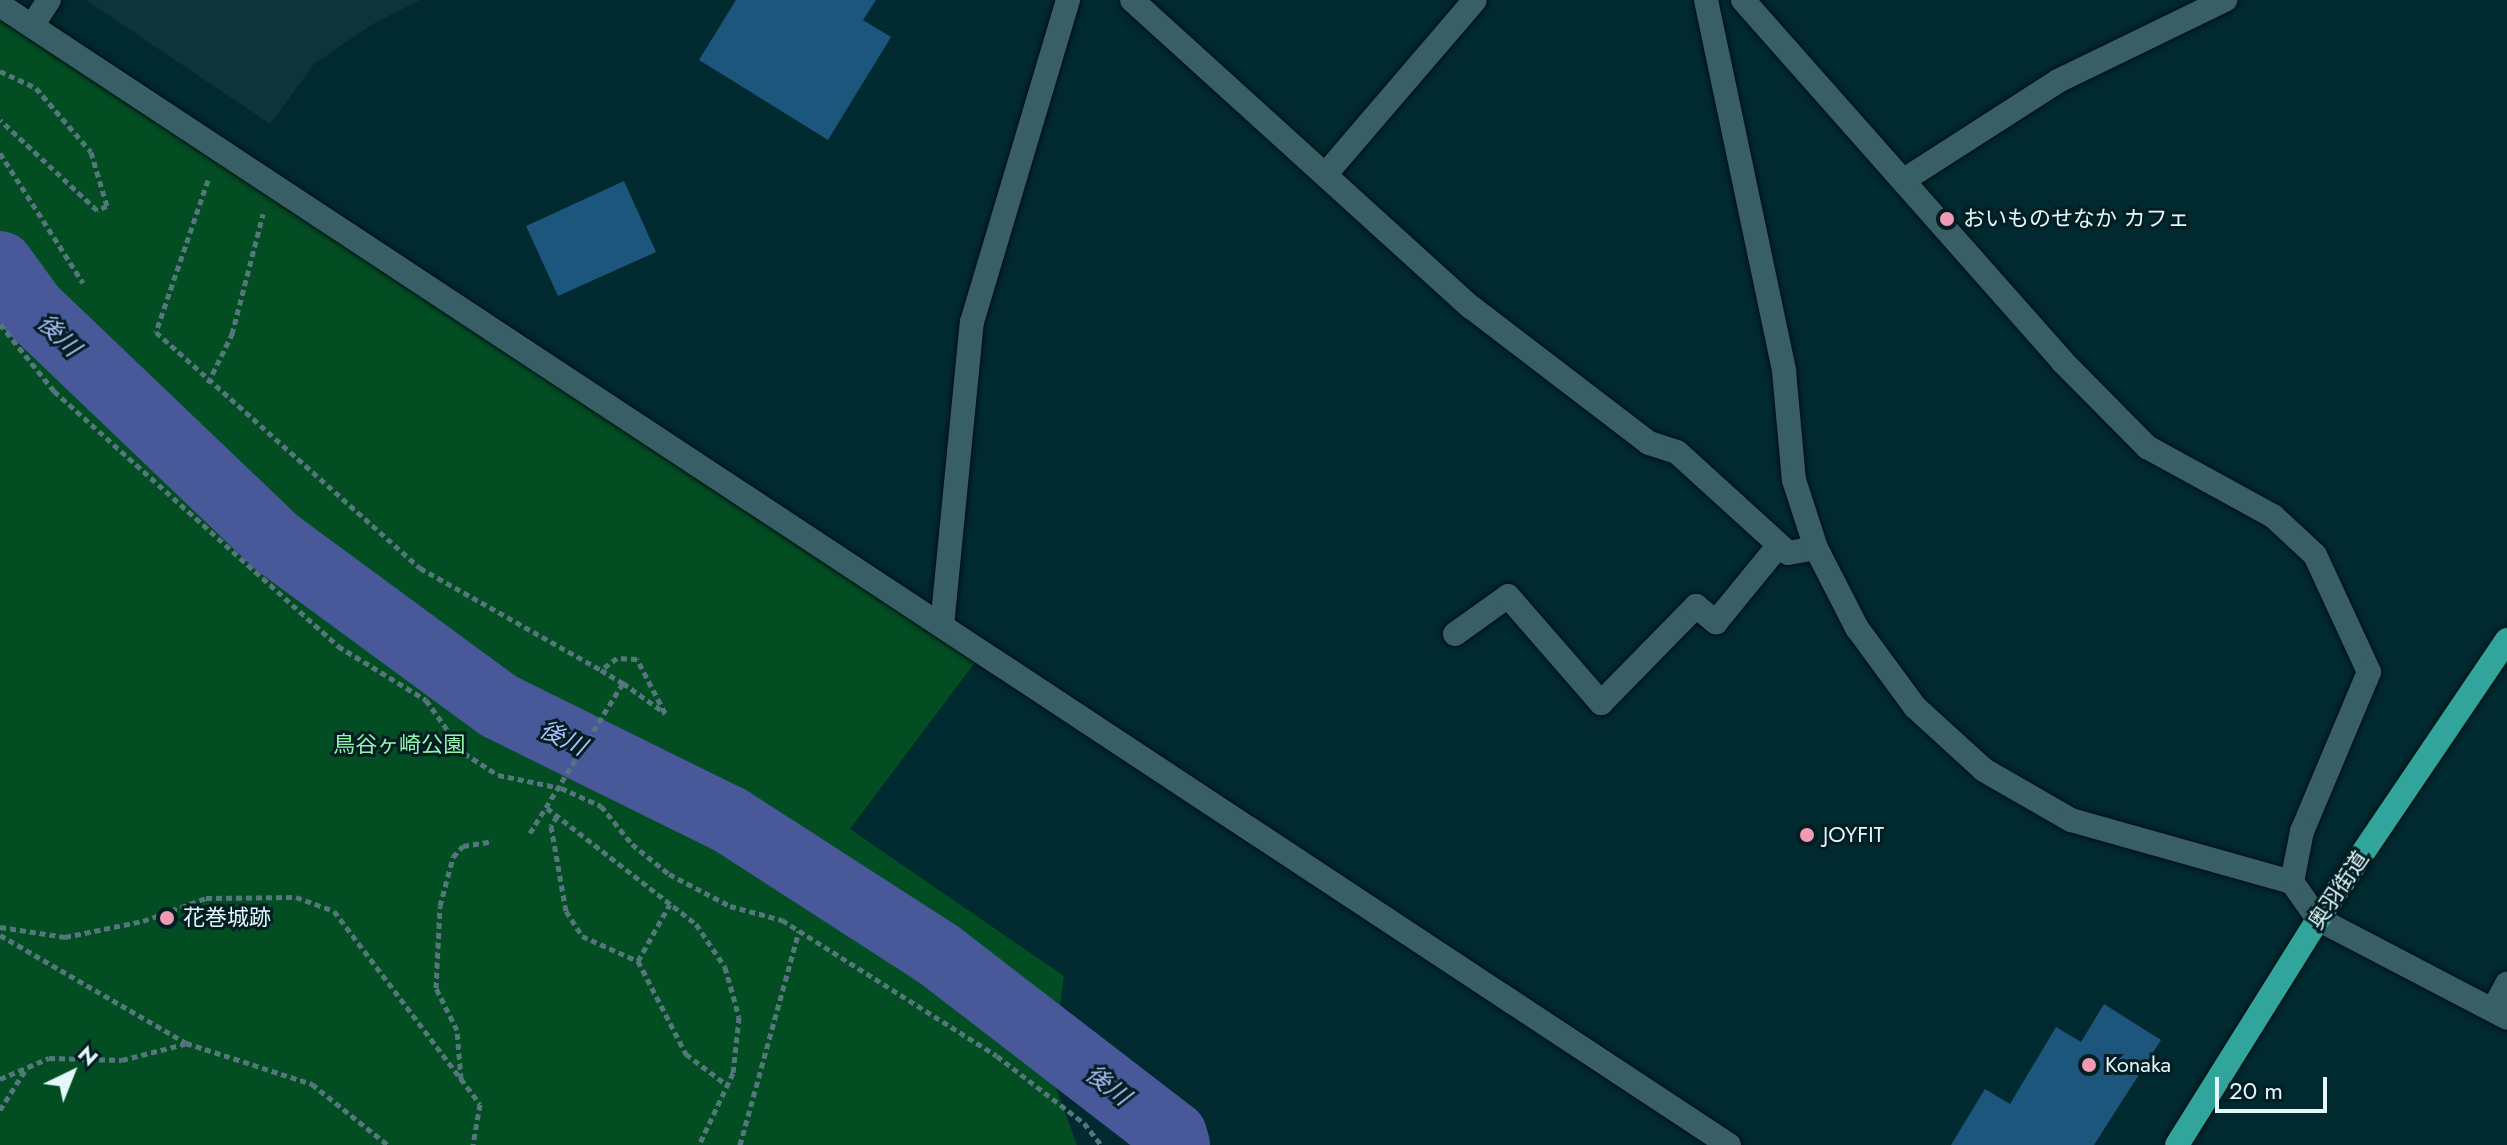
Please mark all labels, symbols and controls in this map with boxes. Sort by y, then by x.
place label: おいものせなか カフェ [1963,206,2190,232]
marker: おいものせなか カフェ [1938,210,1956,228]
water label: 後川 [32,308,86,362]
water label: 後川 [535,715,591,761]
park label: 鳥谷ヶ崎公園 [333,732,465,758]
place label: JOYFIT [1823,822,1884,848]
marker: JOYFIT [1798,826,1816,844]
street label: 奥羽街道 [2302,846,2374,934]
place label: 花巻城跡 [183,905,271,931]
marker: 花巻城跡 [158,909,176,927]
north arrow [32,1033,112,1113]
text: N [71,1038,106,1073]
place label: Konaka [2105,1052,2171,1078]
marker: Konaka [2080,1056,2098,1074]
water label: 後川 [1080,1059,1136,1111]
scale bar [2219,1061,2331,1111]
text: 20 m [2229,1073,2283,1108]

